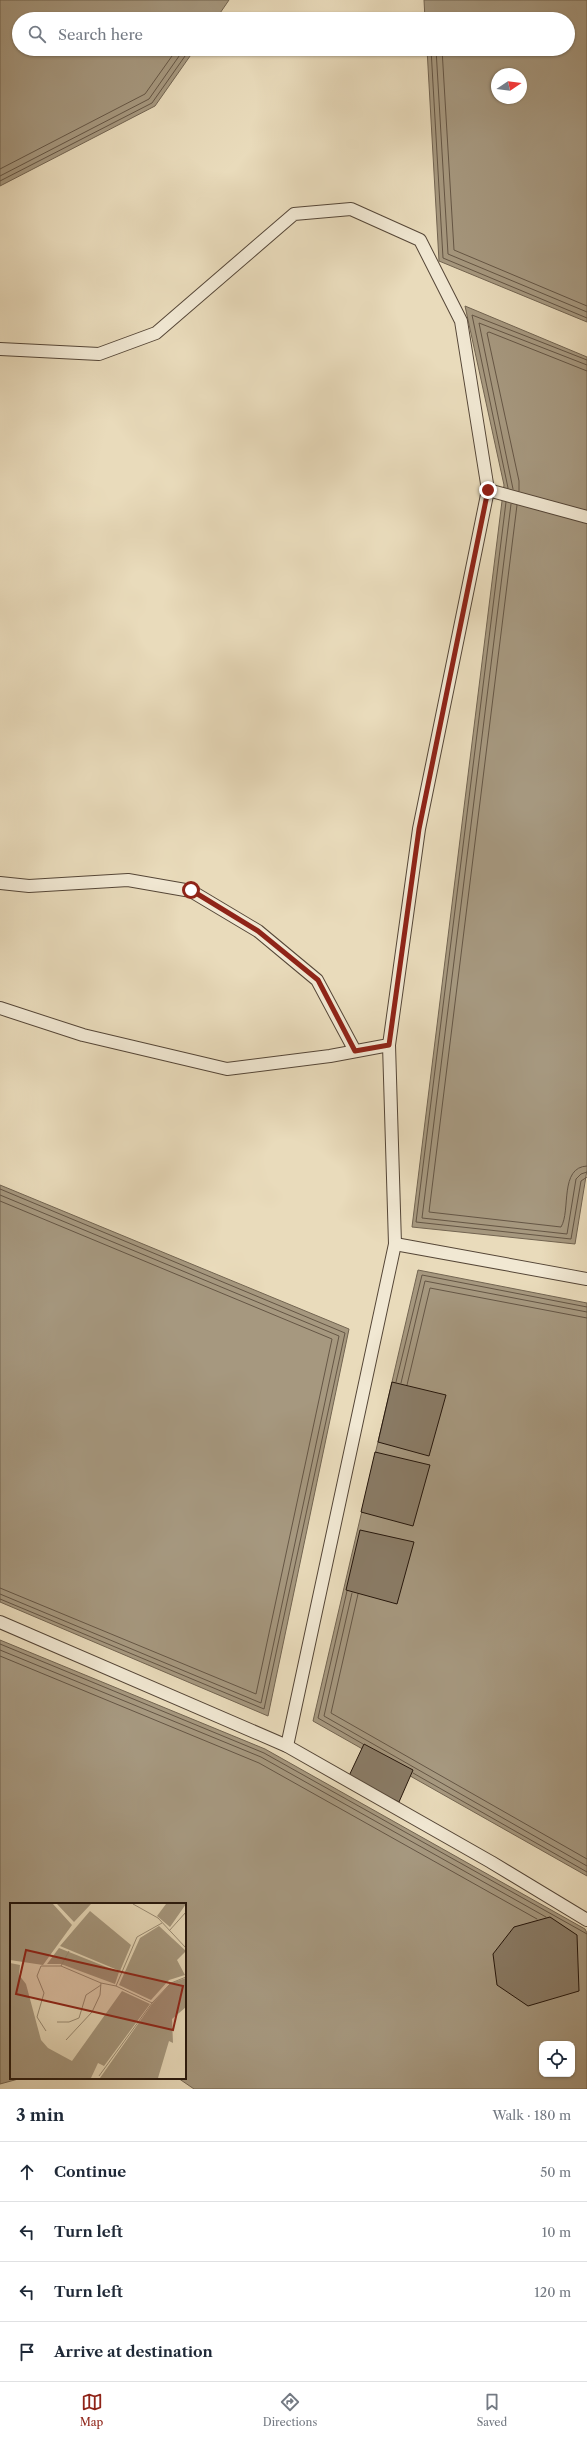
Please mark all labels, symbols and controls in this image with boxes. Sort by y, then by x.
search box [12,12,575,56]
icon: search [26,23,48,45]
text: Search here [58,25,143,44]
north arrow [491,68,527,104]
route end [479,481,497,499]
route start [182,881,200,899]
inset map [10,1903,186,2079]
map controls [539,2041,575,2077]
button: locate [539,2041,575,2077]
text: 3 min [16,2105,65,2125]
text: Walk · 180 m [492,2107,571,2123]
icon: ahead [16,2161,38,2183]
text: Continue [54,2162,126,2181]
text: 50 m [540,2164,571,2180]
icon: left [16,2221,38,2243]
text: Turn left [54,2222,123,2241]
text: 10 m [542,2224,571,2240]
icon: left [16,2281,38,2303]
text: Turn left [54,2282,123,2301]
text: 120 m [534,2284,571,2300]
icon: arrive [16,2341,38,2363]
text: Arrive at destination [54,2342,213,2361]
tab: Map [80,2391,103,2429]
tab: Directions [263,2391,317,2429]
tab: Saved [477,2391,507,2429]

